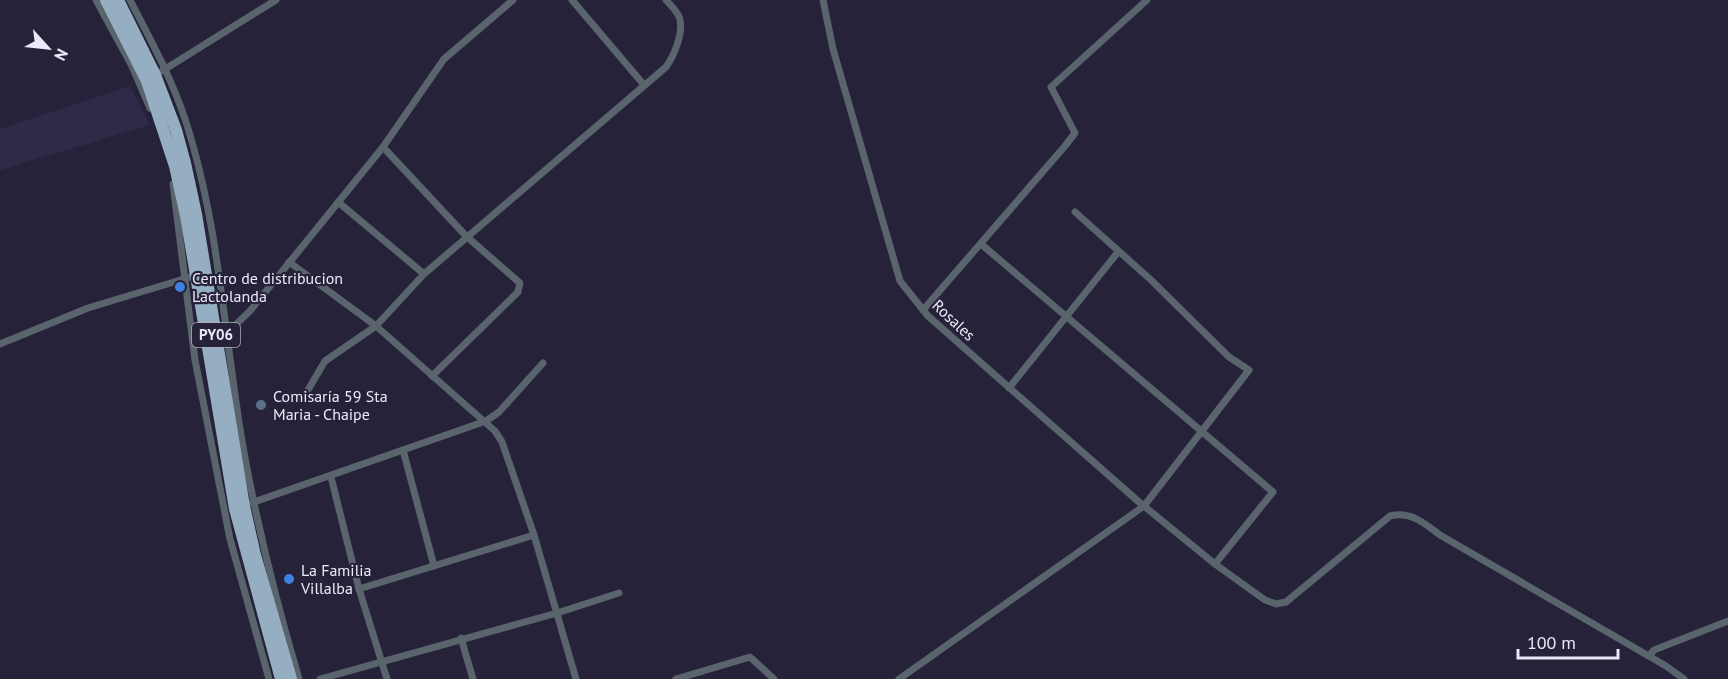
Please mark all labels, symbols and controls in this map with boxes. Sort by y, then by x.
north arrow [18,18,78,78]
text: N [50,46,73,64]
place label: Centro de distribucion Lactolanda [192,268,343,306]
marker: Centro de distribucion Lactolanda [173,280,187,294]
street label: Rosales [928,295,980,345]
road number: PY06 [192,323,240,347]
place label: Comisaría 59 Sta Maria - Chaipe [273,386,388,424]
marker: Comisaría 59 Sta Maria - Chaipe [254,398,268,412]
place label: La Familia Villalba [300,560,372,598]
marker: La Familia Villalba [282,572,296,586]
scale bar [1518,622,1618,660]
text: 100 m [1527,631,1576,654]

